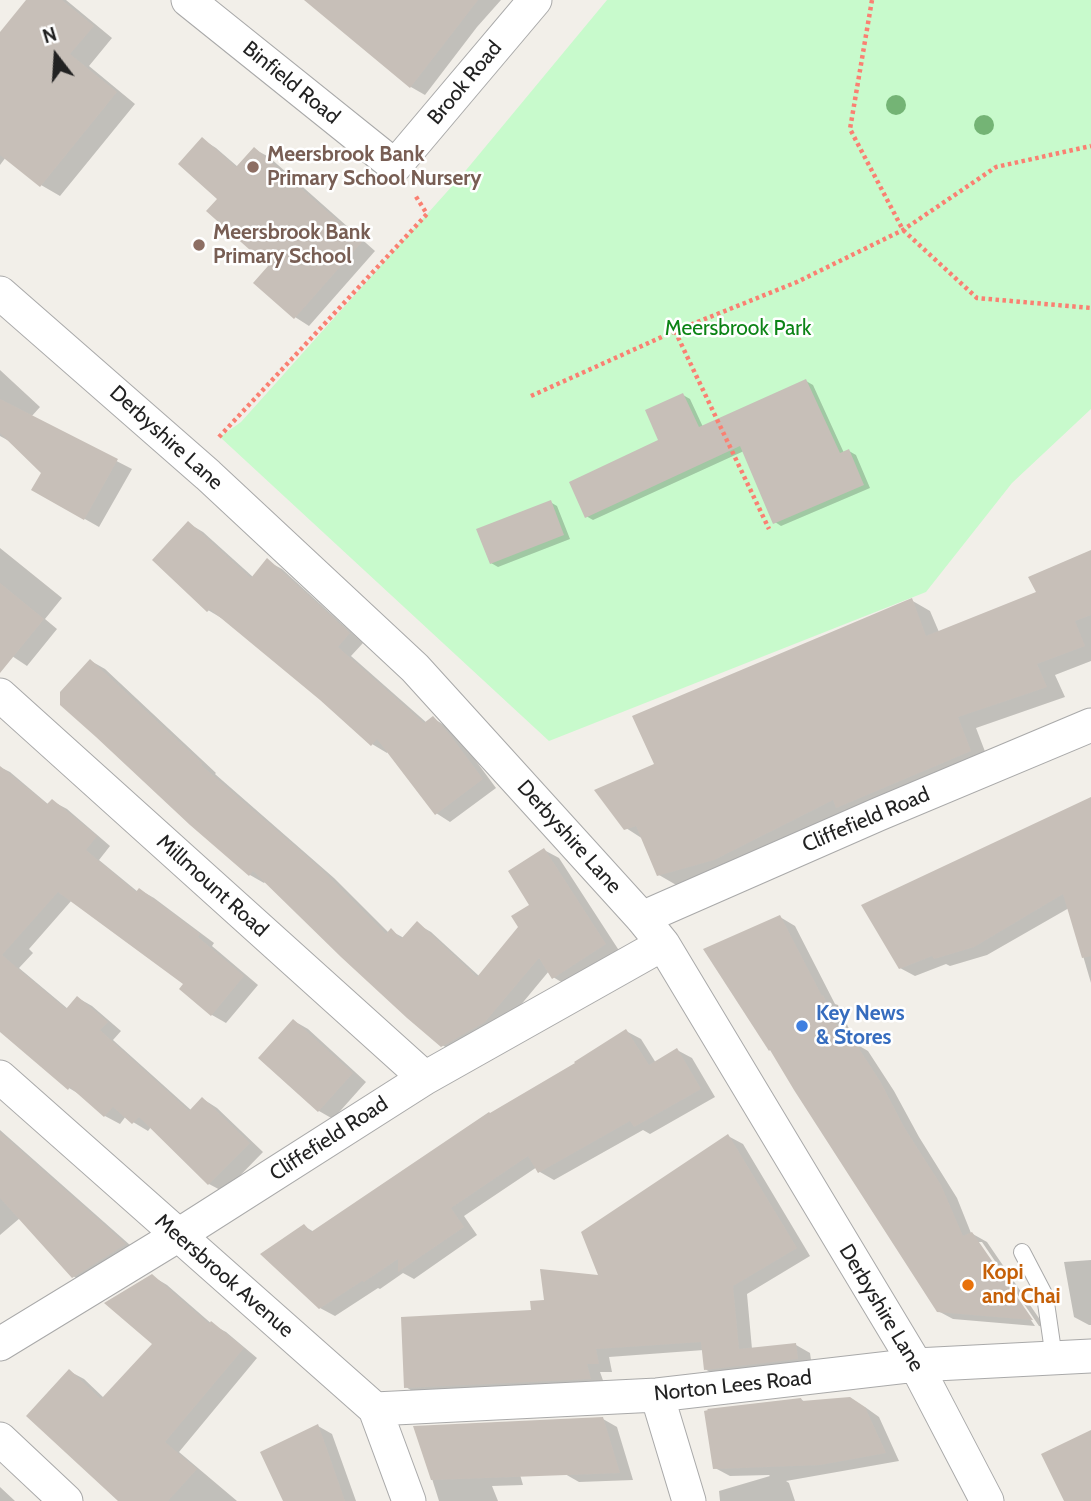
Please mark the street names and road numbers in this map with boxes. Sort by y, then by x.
street label: Binfield Road [237,36,345,130]
street label: Brook Road [423,36,507,130]
street label: Derbyshire Lane [104,380,228,496]
street label: Derbyshire Lane [511,775,627,899]
street label: Cliffefield Road [799,782,933,858]
street label: Millmount Road [151,829,273,943]
street label: Cliffefield Road [265,1091,393,1187]
street label: Meersbrook Avenue [150,1209,298,1343]
street label: Derbyshire Lane [833,1240,929,1376]
street label: Norton Lees Road [653,1365,813,1407]

